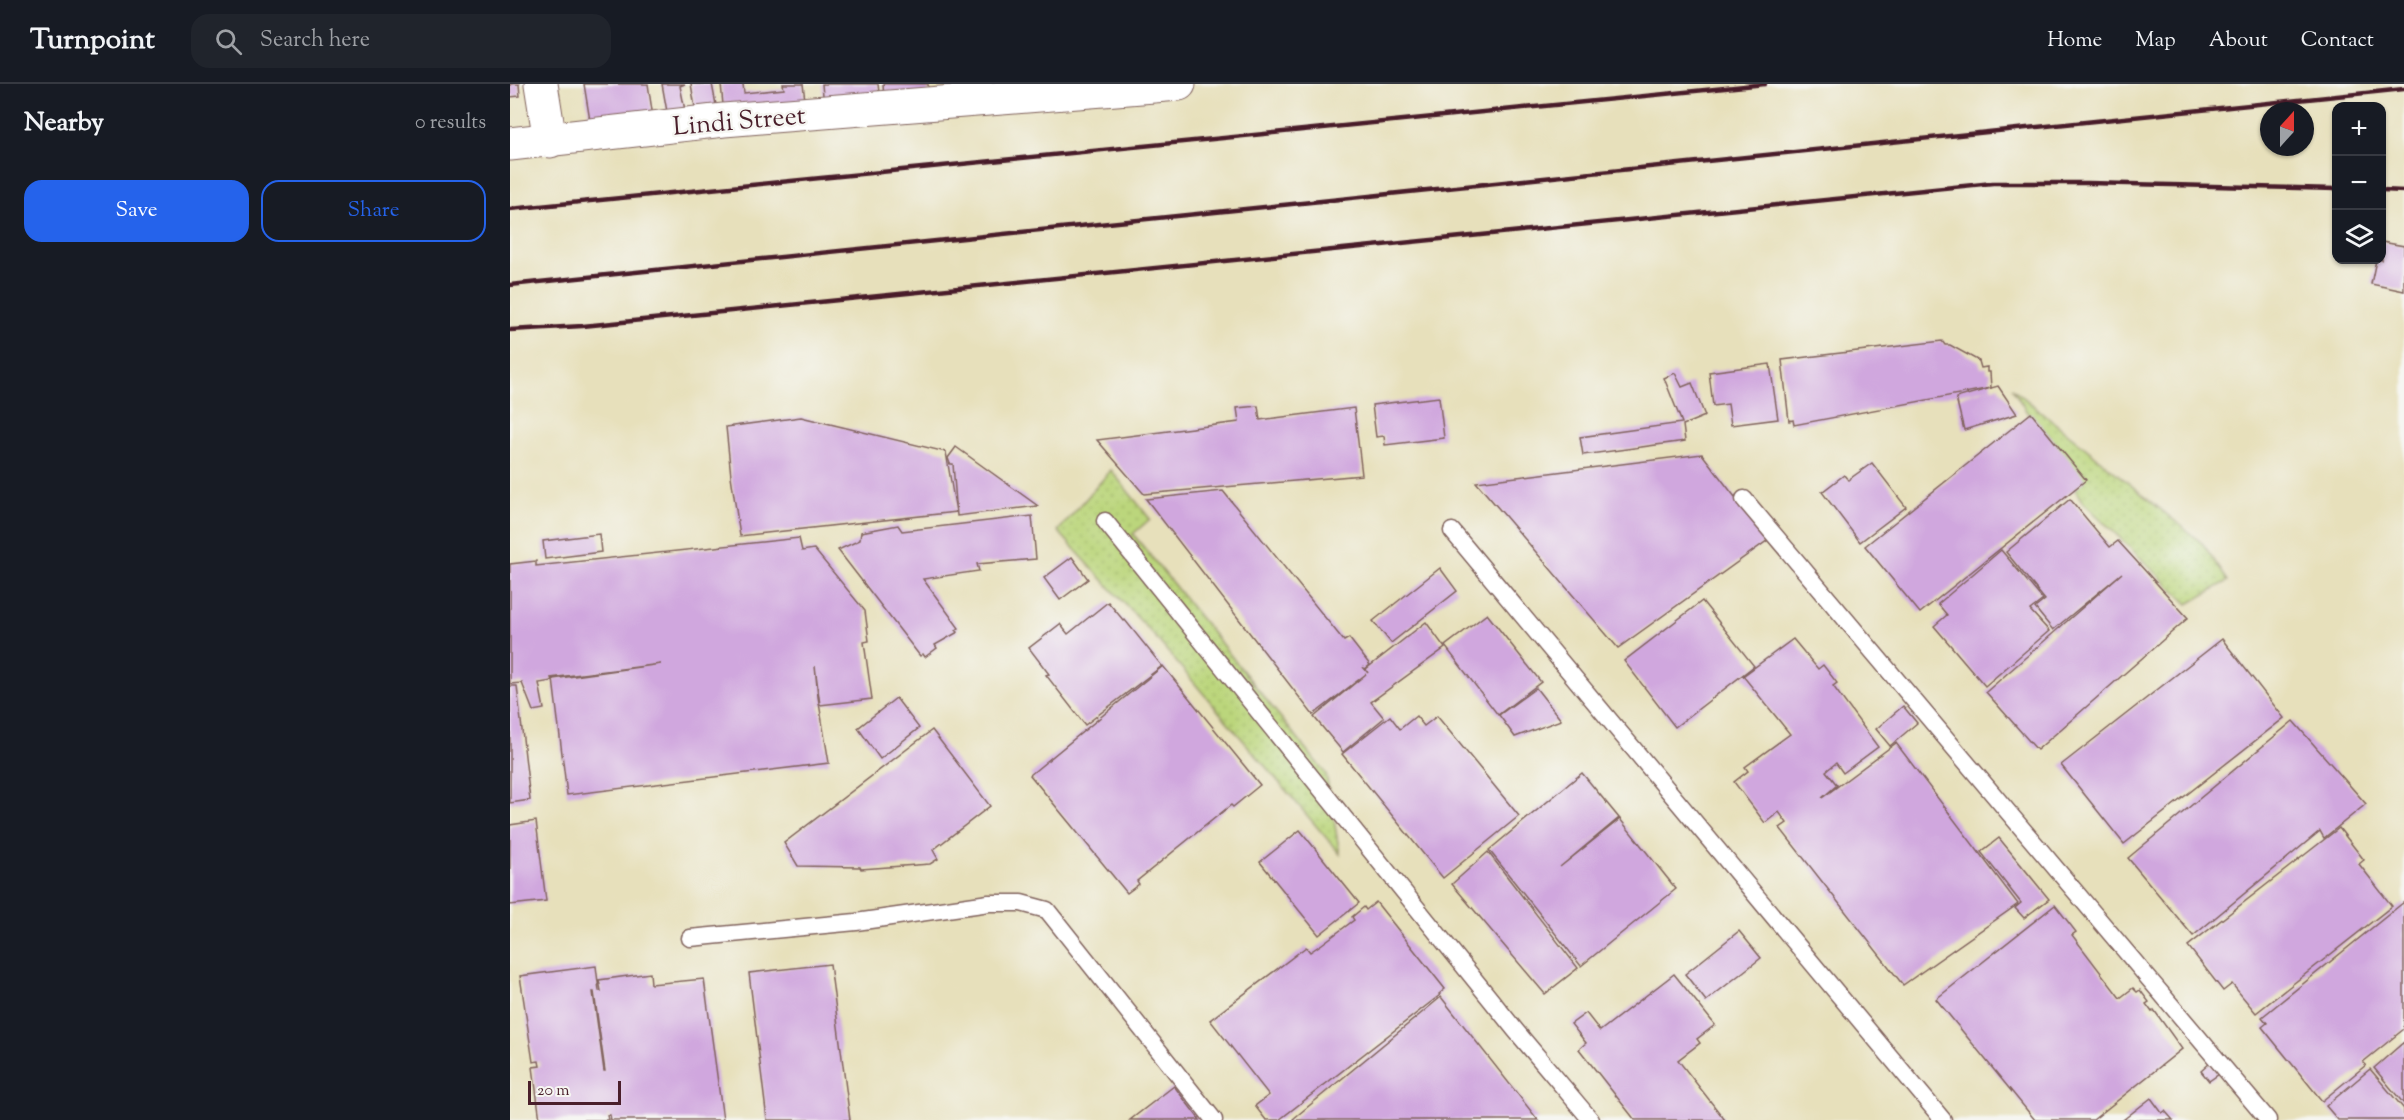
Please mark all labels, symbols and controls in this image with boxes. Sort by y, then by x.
search box [191,14,611,68]
text: Turnpoint [30,21,155,61]
icon: search [212,25,245,58]
text: Search here [260,25,370,57]
text: Home [2047,26,2102,56]
text: Map [2135,26,2176,56]
text: About [2209,26,2268,56]
text: Contact [2301,26,2374,56]
street label: Lindi Street [671,98,807,147]
north arrow [2260,102,2314,156]
map controls [2332,102,2386,264]
button: + [2332,102,2386,156]
text: Nearby [24,105,104,142]
text: 0 results [415,109,486,138]
button: − [2332,156,2386,210]
button: Save [24,180,249,242]
button: Share [261,180,486,242]
button: layers [2332,210,2386,264]
scale bar [528,1078,621,1106]
text: 20 m [537,1080,570,1103]

